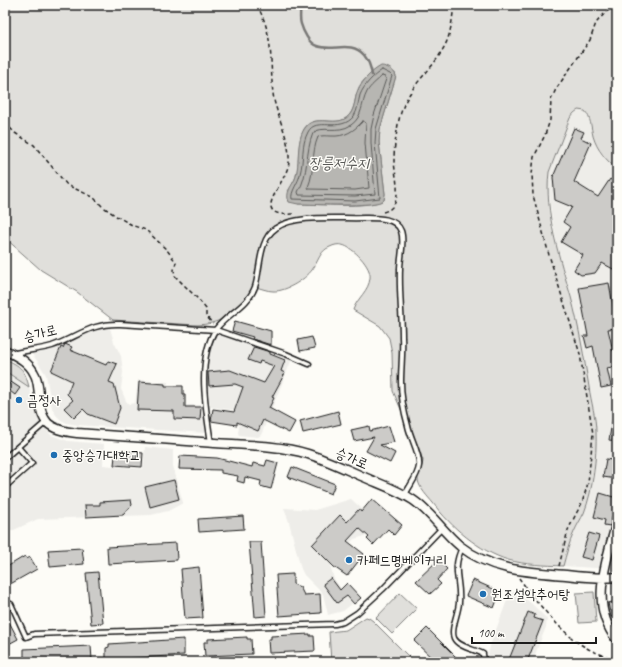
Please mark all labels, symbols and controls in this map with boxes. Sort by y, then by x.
water label: 장릉저수지 [309,154,371,173]
street label: 승가로 [22,321,59,346]
place label: 금정사 [27,392,62,409]
marker: 금정사 [14,395,24,405]
street label: 승가로 [333,444,371,473]
place label: 중앙승가대학교 [62,447,141,464]
marker: 중앙승가대학교 [49,450,59,460]
place label: 카페드명베이커리 [357,552,447,569]
marker: 카페드명베이커리 [344,555,354,565]
place label: 원조설악추어탕 [491,586,571,603]
marker: 원조설악추어탕 [478,589,488,599]
scale bar [472,619,596,645]
text: 100 m [478,625,505,641]

